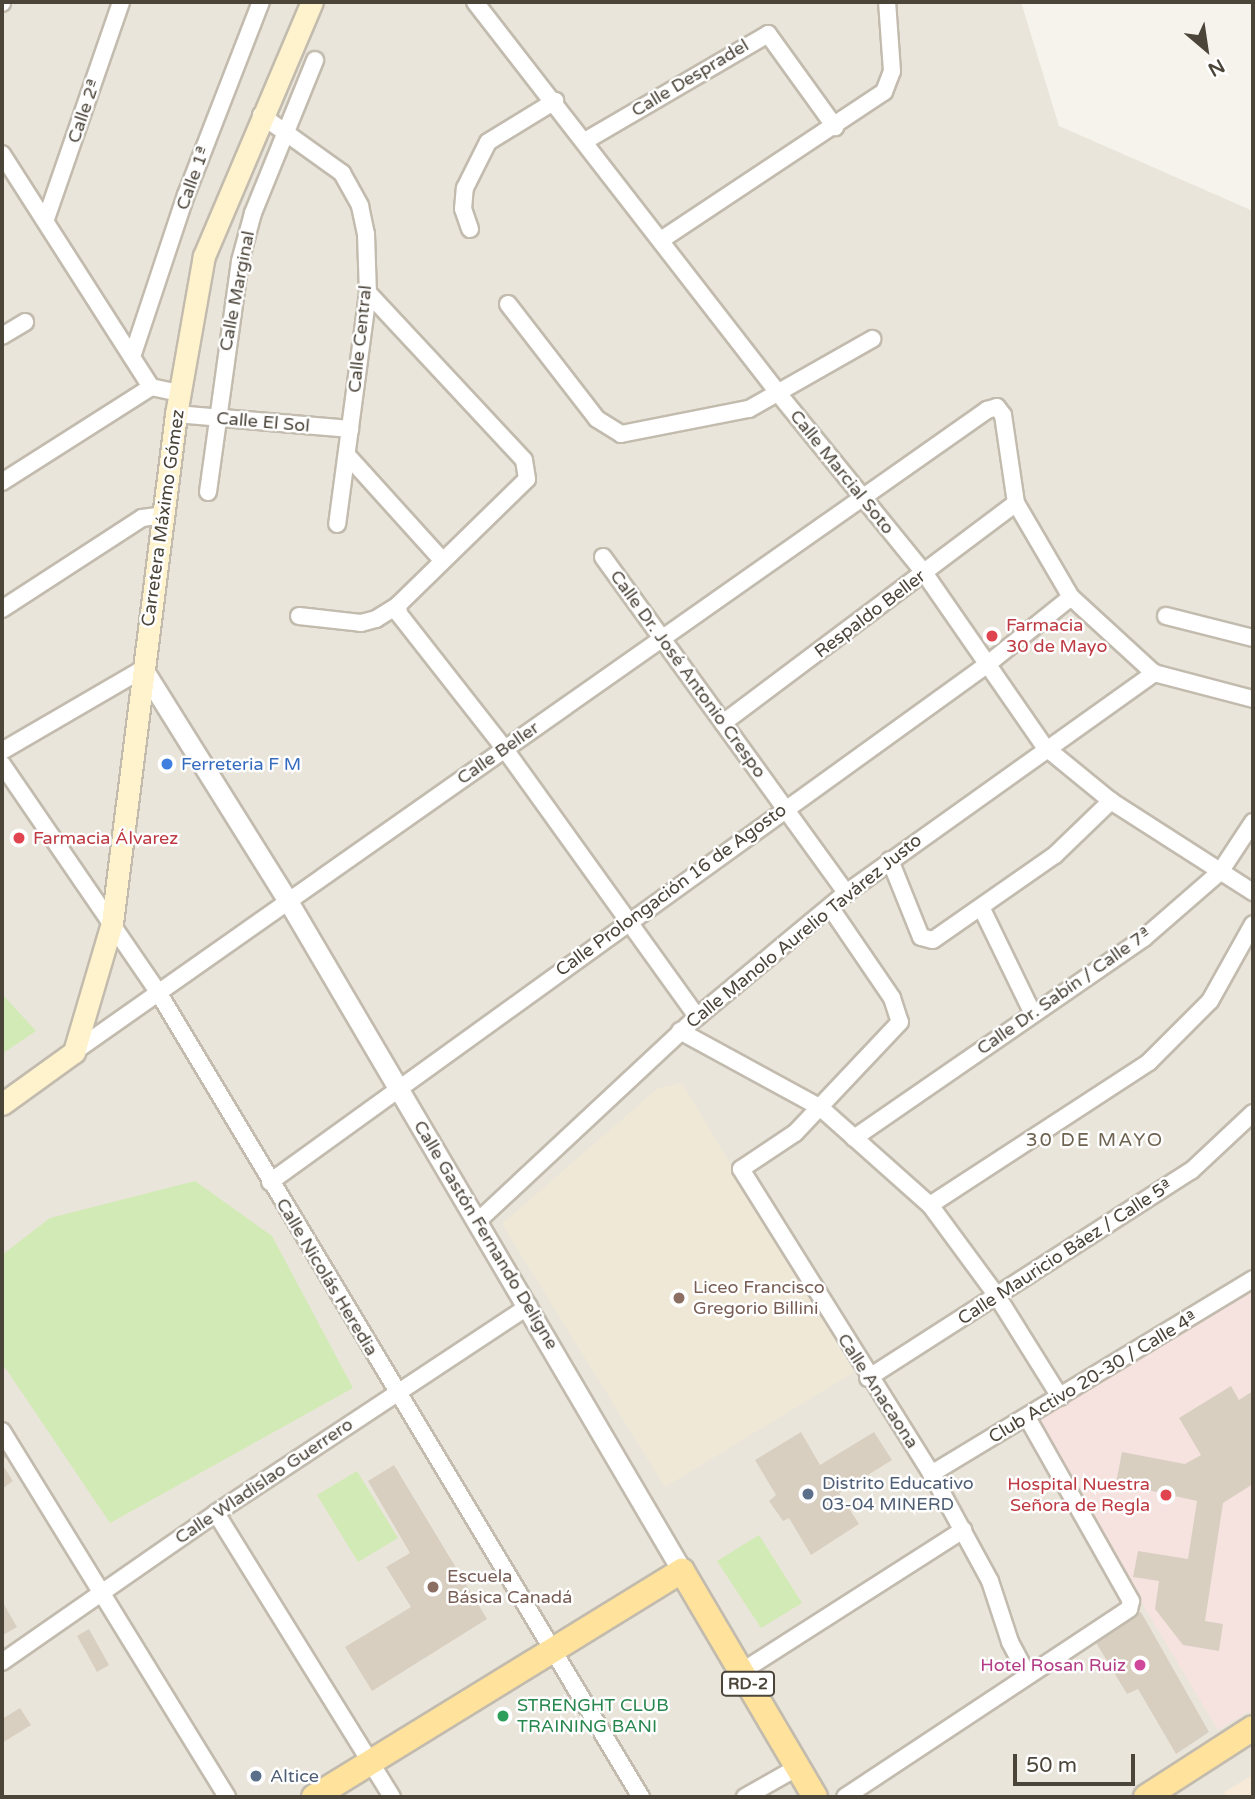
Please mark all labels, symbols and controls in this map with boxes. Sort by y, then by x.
north arrow [1171,14,1241,84]
street label: Calle Despradel [627,35,753,121]
text: N [1204,54,1228,81]
street label: Calle 2ª [63,76,105,146]
street label: Calle 1ª [171,143,215,213]
street label: Calle Marginal [215,229,259,353]
street label: Calle Central [344,284,376,394]
street label: Calle Marcial Soto [785,406,899,538]
street label: Calle El Sol [215,407,311,437]
street label: Carretera Máximo Gómez [137,408,189,628]
street label: Respaldo Beller [810,565,930,663]
street label: Calle Dr. José Antonio Crespo [605,566,771,782]
place label: Farmacia 30 de Mayo [1006,615,1107,658]
marker: Farmacia 30 de Mayo [984,628,1000,644]
street label: Calle Beller [453,717,543,789]
place label: Ferreteria F M [181,753,301,775]
marker: Ferreteria F M [159,756,175,772]
street label: Calle Prolongación 16 de Agosto [551,799,791,981]
place label: Farmacia Álvarez [33,827,178,849]
street label: Calle Manolo Aurelio Tavárez Justo [682,829,926,1033]
marker: Farmacia Álvarez [11,830,27,846]
street label: Calle Dr. Sabín / Calle 7ª [973,923,1155,1059]
street label: Calle Gastón Fernando Deligne [409,1117,563,1353]
district label: 30 DE MAYO [1027,1130,1163,1152]
street label: Calle Mauricio Báez / Calle 5ª [954,1175,1176,1329]
street label: Calle Nicolás Heredia [271,1194,383,1360]
place label: Liceo Francisco Gregorio Billini [693,1277,825,1320]
marker: Liceo Francisco Gregorio Billini [671,1290,687,1306]
street label: Club Activo 20-30 / Calle 4ª [985,1306,1201,1448]
street label: Calle Anacaona [833,1330,923,1452]
street label: Calle Wladislao Guerrero [171,1413,357,1549]
place label: Distrito Educativo 03-04 MINERD [822,1473,974,1516]
place label: Hospital Nuestra Señora de Regla [1007,1474,1150,1516]
marker: Hospital Nuestra Señora de Regla [1156,1485,1176,1505]
marker: Distrito Educativo 03-04 MINERD [800,1486,816,1502]
place label: Escuela Básica Canadá [447,1566,572,1608]
marker: Escuela Básica Canadá [425,1579,441,1595]
place label: Hotel Rosan Ruiz [980,1654,1126,1676]
marker: Hotel Rosan Ruiz [1132,1657,1148,1673]
road number: RD-2 [720,1672,776,1696]
place label: STRENGHT CLUB TRAINING BANI [517,1695,669,1738]
marker: STRENGHT CLUB TRAINING BANI [495,1708,511,1724]
scale bar [1017,1740,1140,1784]
text: 50 m [1026,1753,1077,1778]
place label: Altice [270,1765,319,1787]
marker: Altice [248,1768,264,1784]

